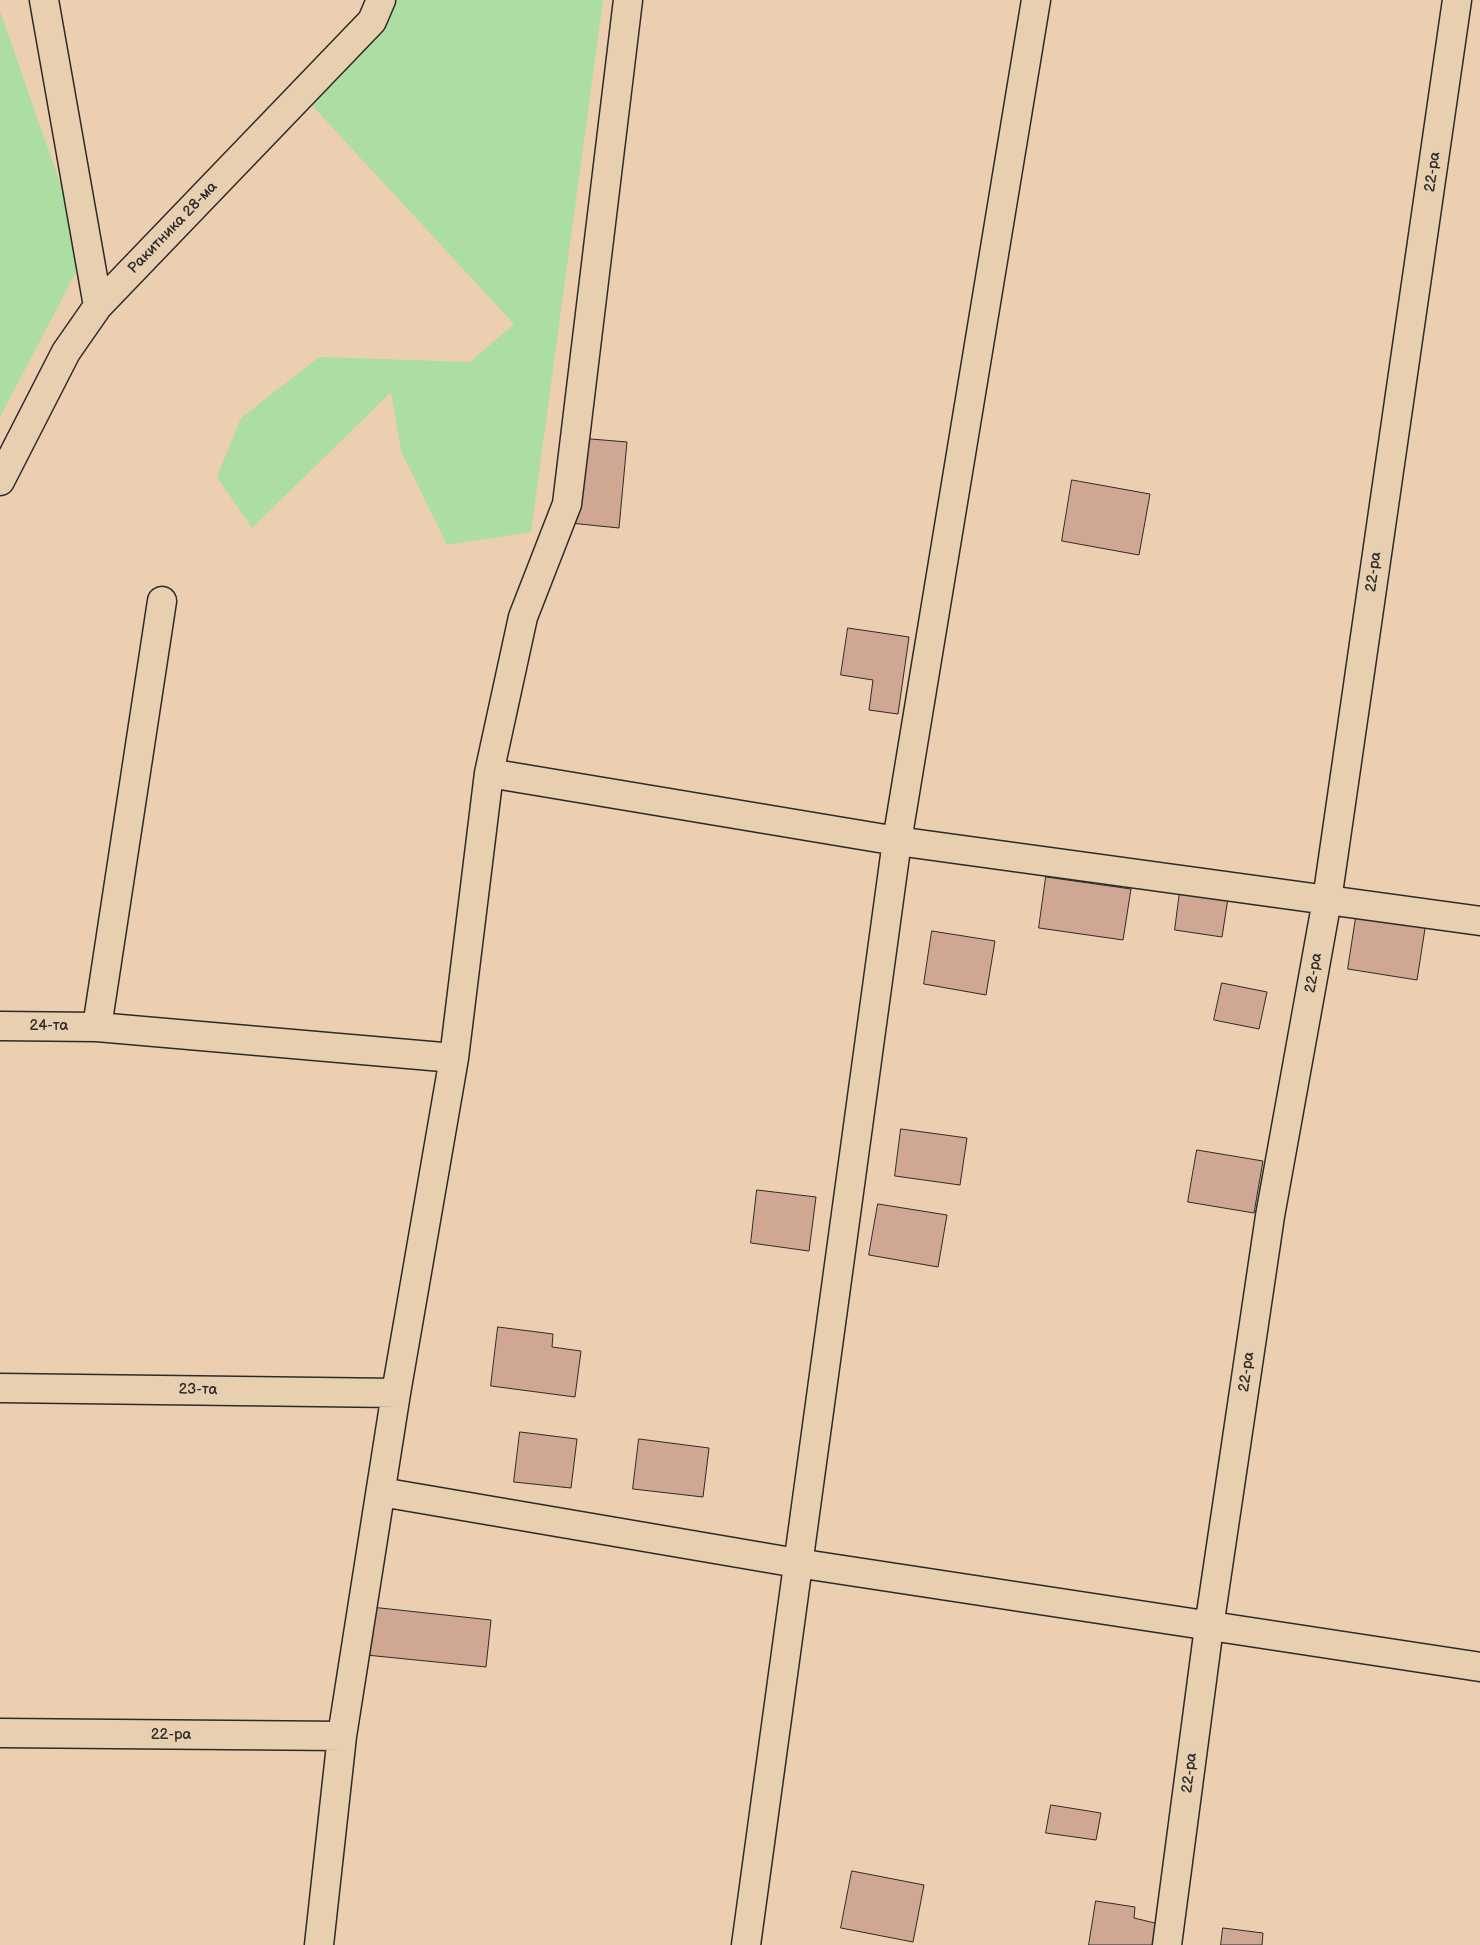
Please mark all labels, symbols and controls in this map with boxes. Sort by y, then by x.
street label: 22-ра [1421,151,1445,193]
street label: Ракитника 28-ма [124,178,222,278]
street label: 22-ра [1362,551,1386,593]
street label: 22-ра [1302,951,1326,995]
street label: 24-та [30,1017,68,1035]
street label: 22-ра [1235,1351,1259,1393]
street label: 23-та [178,1381,218,1399]
street label: 22-ра [151,1726,191,1744]
street label: 22-ра [1179,1752,1201,1794]

